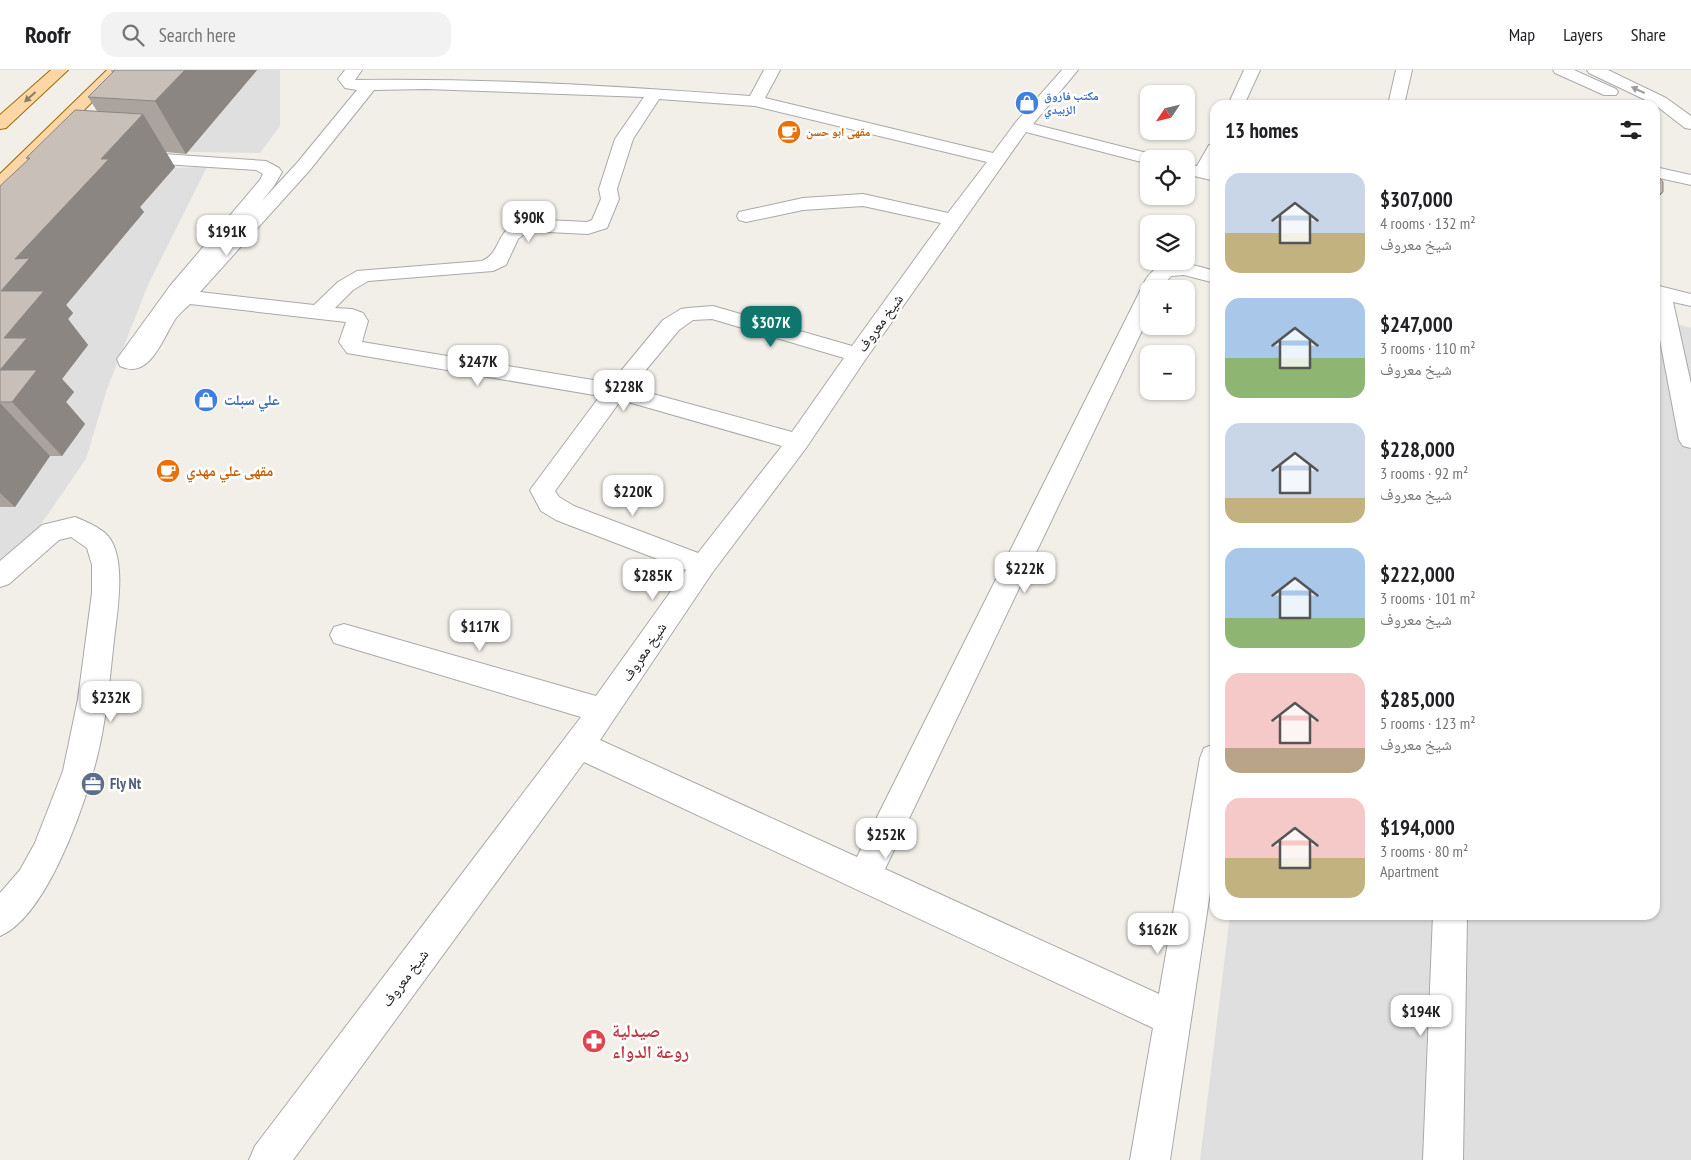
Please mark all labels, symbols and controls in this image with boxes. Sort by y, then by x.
search box [101,12,451,57]
text: Roofr [25,19,71,50]
icon: search [119,21,147,49]
text: Search here [159,23,236,47]
text: Map [1509,23,1535,46]
text: Layers [1563,23,1603,46]
text: Share [1631,23,1666,46]
north arrow [1140,85,1195,140]
map controls [1140,85,1195,400]
one-way arrow [1631,86,1645,94]
place label: مكتب فاروق الزبيدي [1044,88,1099,120]
shop icon: مكتب فاروق الزبيدي [1014,90,1040,116]
one-way arrow [25,91,37,103]
icon: filters [1617,116,1645,144]
text: 13 homes [1225,117,1298,144]
cafe icon: مقهى ابو حسن [776,119,802,145]
place label: مقهى ابو حسن [806,124,871,140]
button: locate [1140,150,1195,205]
text: $307,000 [1380,186,1453,213]
icon: home [1265,193,1325,253]
pin: $90K [499,200,559,243]
text: $90K [513,207,545,227]
text: 4 rooms · 132 m² [1380,213,1476,233]
pin: $191K [192,214,262,257]
button: layers [1140,215,1195,270]
text: $191K [208,221,246,241]
text: شیخ معروف [1380,234,1452,254]
button: + [1140,280,1195,335]
street label: شیخ معروف [852,290,908,356]
pin: $307K [736,306,806,348]
text: $247,000 [1380,311,1453,338]
text: $307K [752,312,790,332]
icon: home [1265,318,1325,378]
text: 3 rooms · 110 m² [1380,338,1476,358]
pin: $247K [443,344,513,387]
button: − [1140,345,1195,400]
text: $247K [459,351,497,371]
text: شیخ معروف [1380,359,1452,379]
pin: $228K [589,370,659,412]
text: $228K [605,376,643,396]
shop icon: علي سبلت [193,387,219,413]
place label: علي سبلت [224,390,280,412]
text: $228,000 [1380,436,1455,463]
icon: home [1265,443,1325,503]
cafe icon: مقهى علي مهدي [155,458,181,484]
place label: مقهى علي مهدي [186,461,273,483]
text: 3 rooms · 92 m² [1380,463,1468,483]
pin: $220K [598,474,668,517]
text: $220K [614,481,652,501]
text: شیخ معروف [1380,484,1452,504]
pin: $222K [990,552,1060,594]
pin: $285K [618,558,688,601]
text: $222K [1006,558,1044,578]
text: $222,000 [1380,561,1455,588]
text: $285K [634,565,672,585]
icon: home [1265,568,1325,628]
text: 3 rooms · 101 m² [1380,588,1476,608]
text: شیخ معروف [1380,609,1452,629]
pin: $117K [445,610,515,652]
text: $117K [461,616,499,636]
street label: شیخ معروف [617,618,671,685]
pin: $232K [76,680,146,723]
text: $285,000 [1380,686,1455,713]
text: $232K [92,687,130,707]
icon: home [1265,693,1325,753]
text: 5 rooms · 123 m² [1380,713,1476,733]
text: شیخ معروف [1380,734,1452,754]
office icon: Fly Nt [80,771,106,797]
place label: Fly Nt [110,774,142,793]
text: $194,000 [1380,814,1455,841]
pin: $252K [851,818,921,860]
icon: home [1265,818,1325,878]
text: $252K [867,824,905,844]
text: 3 rooms · 80 m² [1380,841,1468,861]
text: Apartment [1380,861,1439,881]
pin: $162K [1123,912,1193,955]
text: $162K [1139,919,1177,939]
street label: شیخ معروف [377,945,433,1011]
pin: $194K [1386,994,1456,1037]
text: $194K [1402,1001,1440,1021]
place label: صيدلية روعة الدواء [612,1019,689,1063]
pharmacy icon: صيدلية روعة الدواء [581,1028,607,1054]

